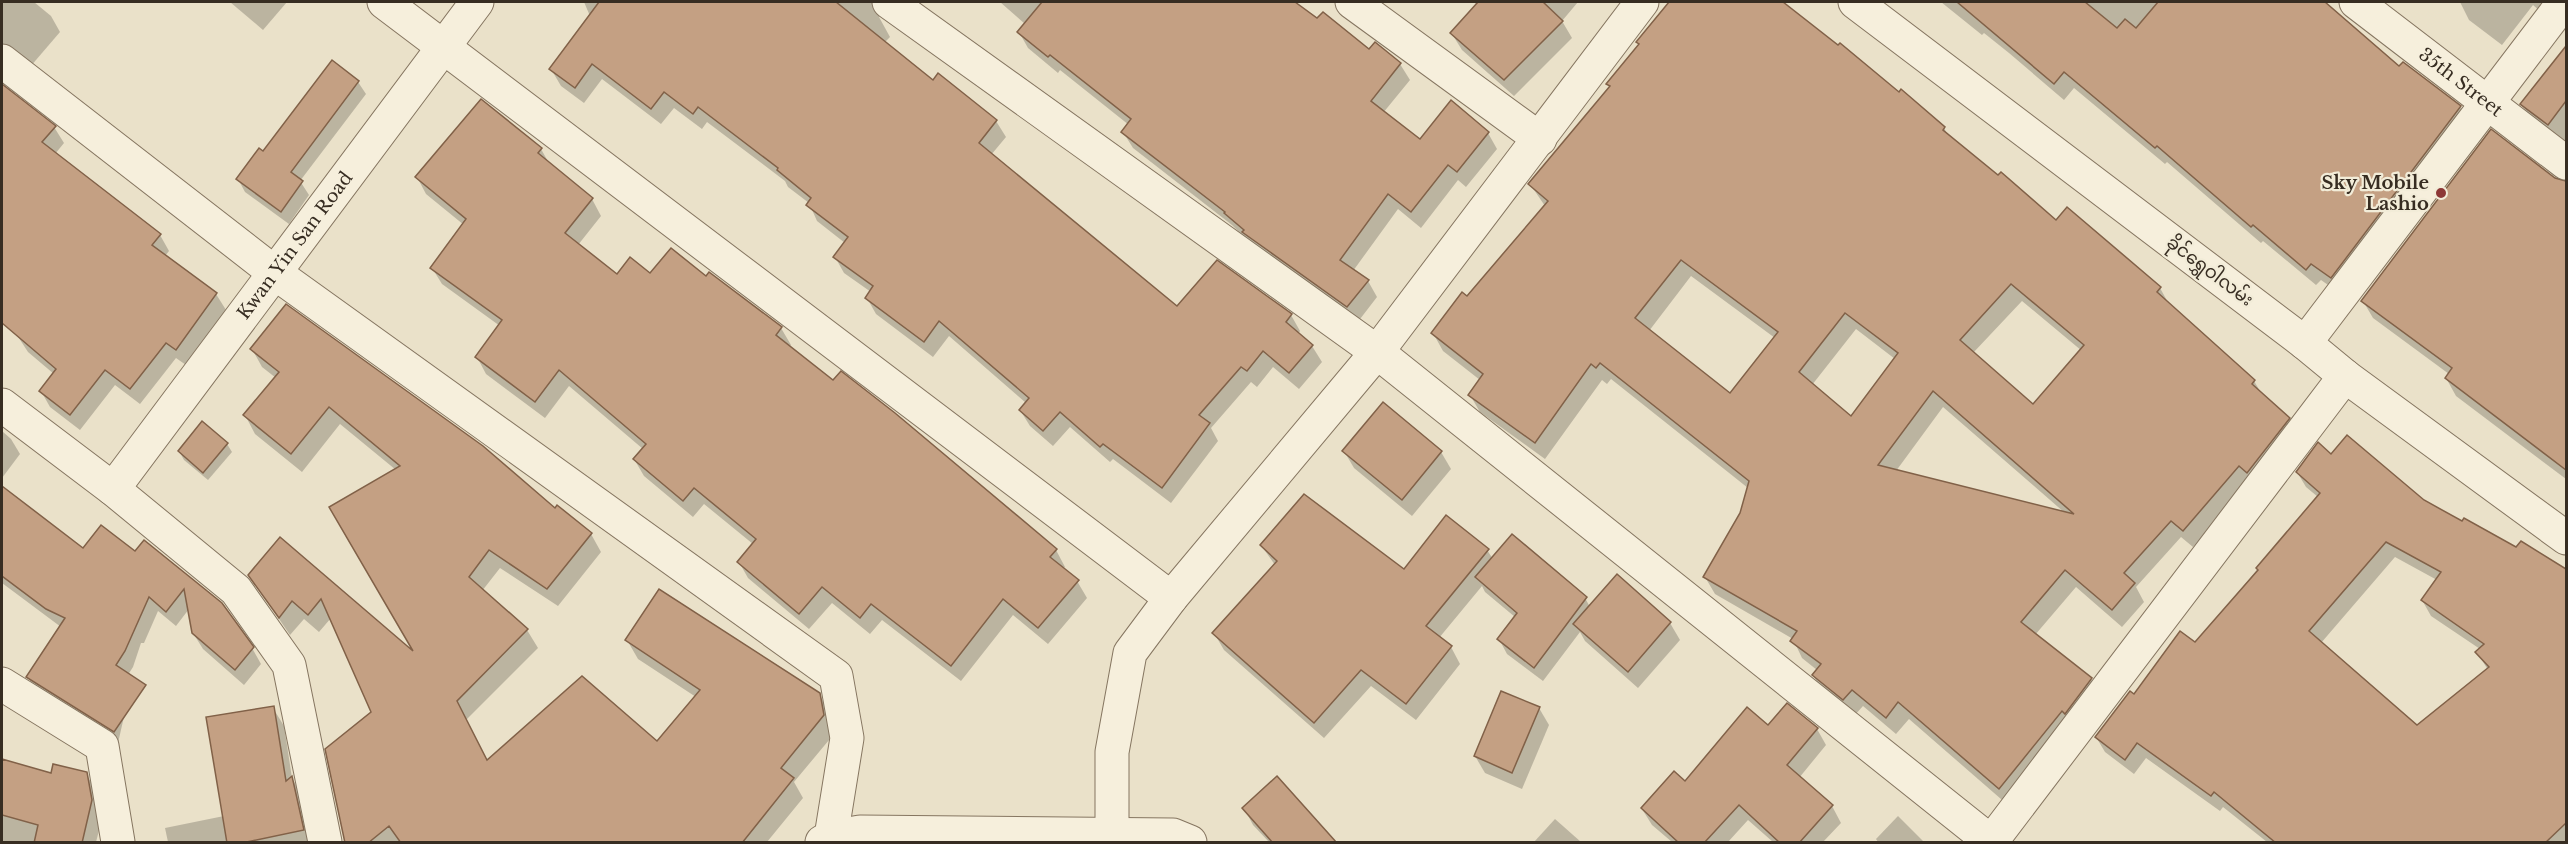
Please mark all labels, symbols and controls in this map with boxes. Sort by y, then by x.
street label: 35th Street [2414,43,2507,122]
street label: Kwan Yin San Road [233,167,357,324]
place label: Sky Mobile Lashio [2322,172,2429,215]
marker: Sky Mobile Lashio [2434,186,2448,200]
street label: ခိုင်ရွှေဝါလမ်း [2160,229,2260,314]

